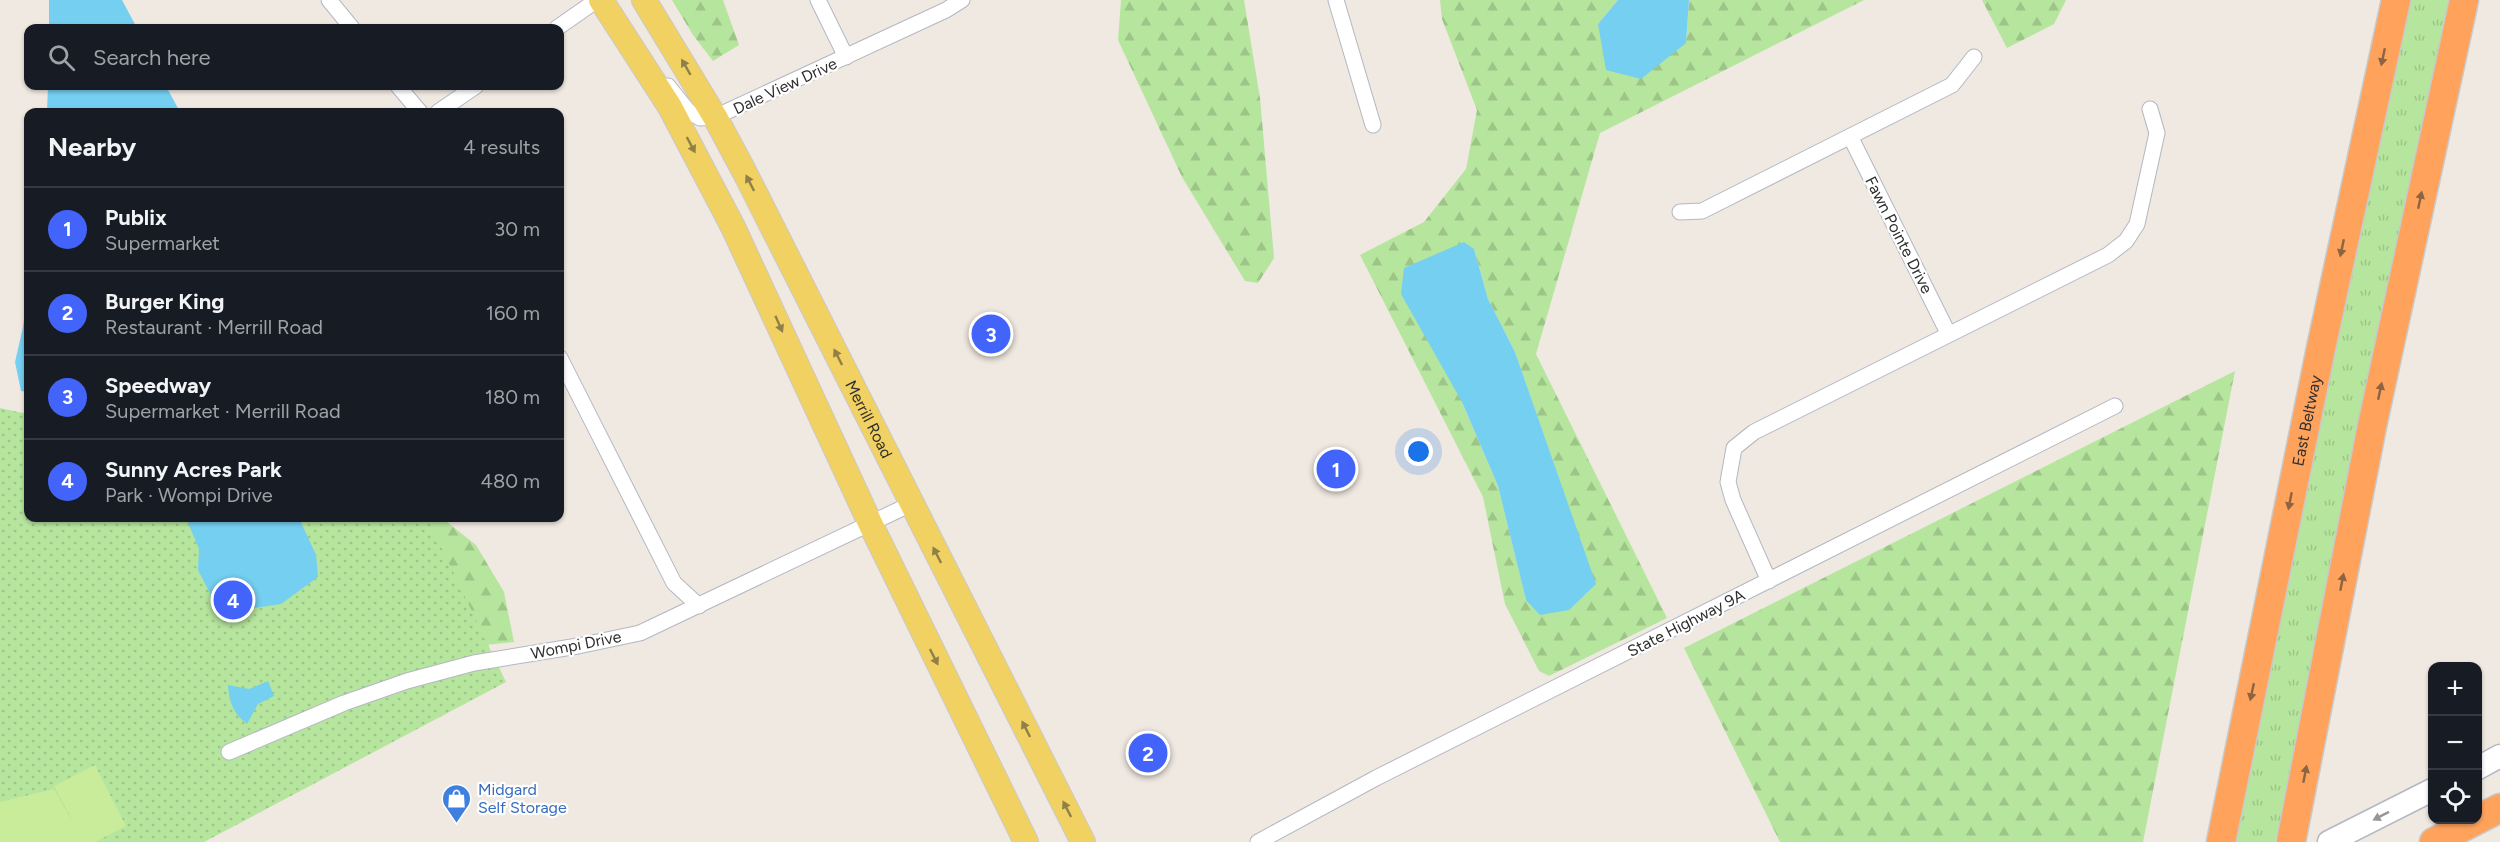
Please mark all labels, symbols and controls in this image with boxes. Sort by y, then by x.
search box [24,24,564,90]
icon: search [45,41,78,74]
text: Search here [93,44,211,71]
one-way arrow [2378,48,2388,66]
street label: Dale View Drive [730,54,840,118]
one-way arrow [681,58,691,75]
text: Nearby [48,131,136,163]
text: 4 results [463,135,540,159]
one-way arrow [686,137,696,154]
street label: Fawn Pointe Drive [1861,173,1937,297]
one-way arrow [746,175,755,192]
one-way arrow [2416,191,2425,210]
text: Publix [105,204,167,231]
text: 1 [63,217,72,241]
text: 30 m [494,217,540,241]
text: Supermarket [105,231,220,255]
one-way arrow [2337,238,2346,257]
text: Burger King [105,288,224,315]
text: 2 [62,301,73,325]
text: 160 m [486,301,540,325]
pin: 3 [972,312,1010,356]
text: Restaurant · Merrill Road [105,315,323,339]
one-way arrow [774,315,783,332]
one-way arrow [833,349,843,366]
text: Speedway [105,372,211,399]
street label: East Beltway [2288,373,2325,468]
street label: Merrill Road [842,377,897,461]
one-way arrow [2376,381,2385,400]
text: 3 [62,385,73,409]
text: 180 m [485,385,540,409]
text: Supermarket · Merrill Road [105,399,341,423]
your location [1404,437,1433,466]
pin: 1 [1316,446,1356,492]
text: Sunny Acres Park [105,456,282,483]
text: 4 [61,469,74,493]
text: 480 m [481,469,540,493]
text: Park · Wompi Drive [105,483,273,507]
one-way arrow [2285,491,2294,510]
one-way arrow [933,546,943,564]
one-way arrow [2338,573,2347,592]
pin: 4 [214,578,252,622]
street label: State Highway 9A [1624,585,1748,661]
street label: Wompi Drive [529,627,623,663]
one-way arrow [929,649,939,666]
map controls [2428,662,2482,824]
button: + [2428,662,2482,716]
one-way arrow [2247,682,2256,701]
button: − [2428,716,2482,770]
one-way arrow [1021,720,1030,737]
pin: 2 [1128,730,1168,776]
one-way arrow [2301,764,2310,783]
button: locate [2428,770,2482,824]
place label: Midgard Self Storage [478,780,567,817]
shop icon: Midgard Self Storage [441,782,473,824]
one-way arrow [1062,801,1071,818]
one-way arrow [2372,811,2389,821]

